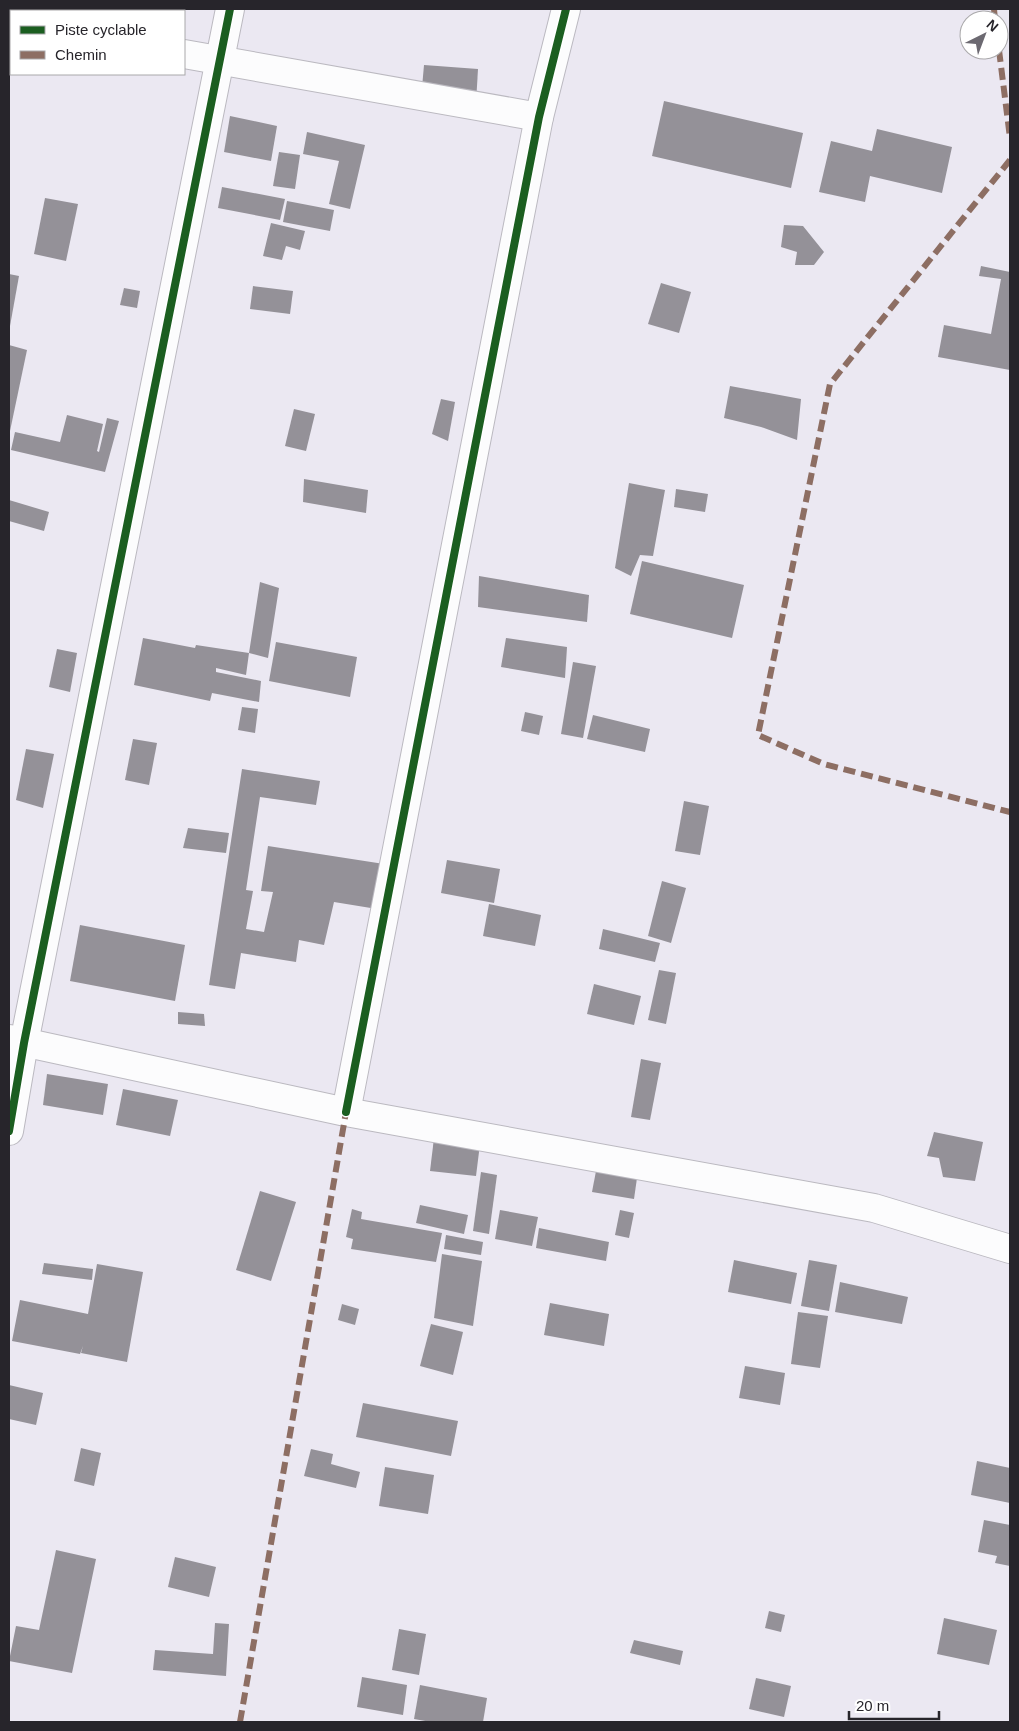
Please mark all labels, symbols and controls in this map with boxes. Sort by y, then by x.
legend [10,10,185,75]
north arrow [959,10,1009,60]
text: N [984,16,1002,35]
text: Piste cyclable [55,21,147,38]
text: Chemin [55,46,107,63]
scale bar [849,1688,939,1720]
text: 20 m [856,1697,889,1714]

